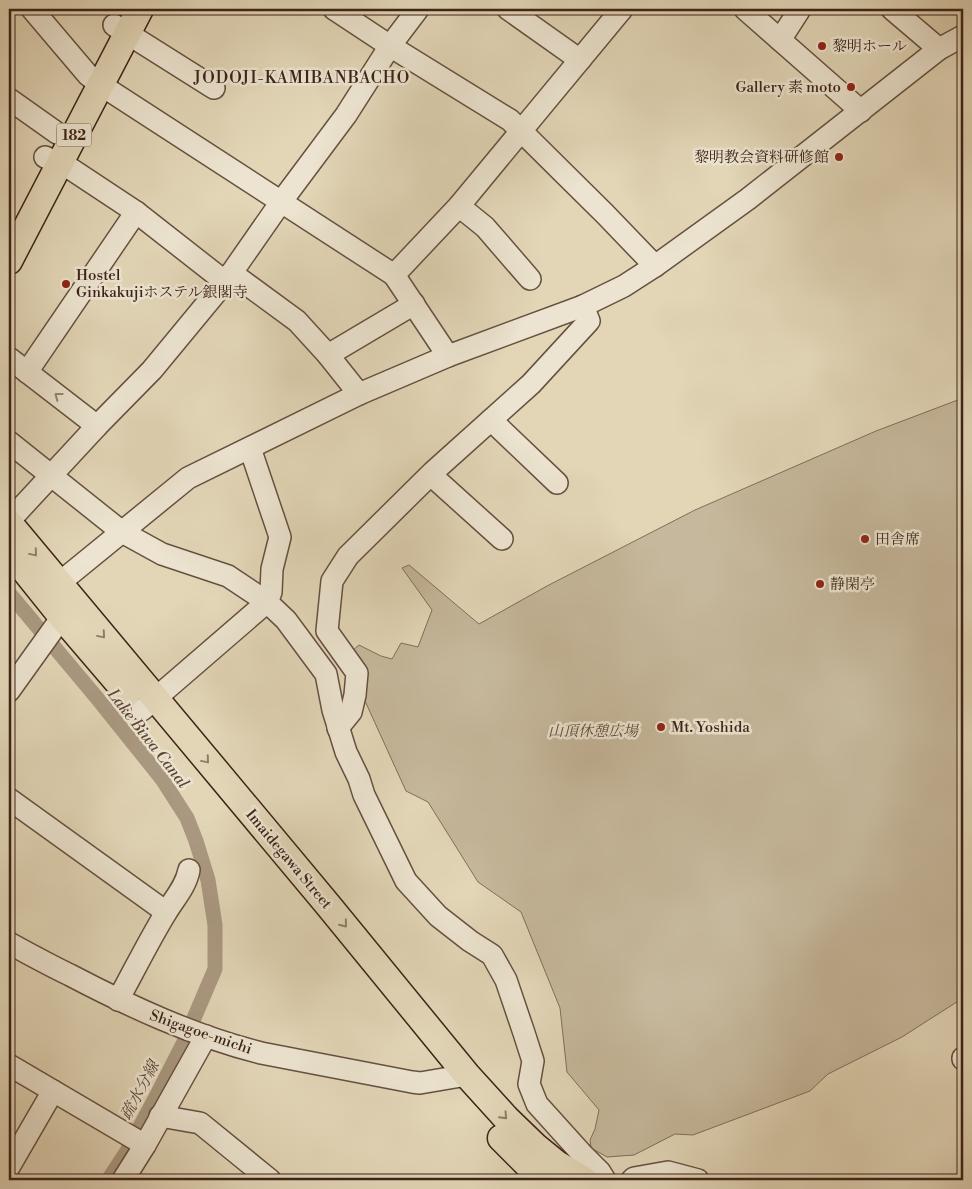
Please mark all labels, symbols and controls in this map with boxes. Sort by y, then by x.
place label: 黎明ホール [832,37,907,56]
marker: 黎明ホール [816,40,828,52]
district label: JODOJI-KAMIBANBACHO [193,68,410,88]
place label: Gallery 素 moto [735,78,841,97]
marker: Gallery 素 moto [845,81,857,93]
road number: 182 [56,124,92,146]
place label: 黎明教会資料研修館 [694,148,829,167]
marker: 黎明教会資料研修館 [833,151,845,163]
place label: Hostel Ginkakujiホステル銀閣寺 [76,266,248,302]
marker: Hostel Ginkakujiホステル銀閣寺 [60,278,72,290]
one-way arrow [54,393,64,402]
place label: 田舎席 [875,530,920,549]
marker: 田舎席 [859,533,871,545]
one-way arrow [28,547,37,556]
place label: 静閑亭 [830,575,875,594]
marker: 静閑亭 [814,578,826,590]
one-way arrow [96,629,105,638]
water label: Lake Biwa Canal [103,684,194,793]
place label: Mt. Yoshida [671,718,750,737]
marker: Mt. Yoshida [655,721,667,733]
park label: 山頂休憩広場 [548,722,640,741]
one-way arrow [200,754,209,763]
street label: Imaidegawa Street [241,805,336,914]
one-way arrow [338,919,347,928]
street label: Shigagoe-michi [147,1006,255,1059]
water label: 疏水分線 [116,1056,165,1123]
one-way arrow [498,1110,507,1119]

